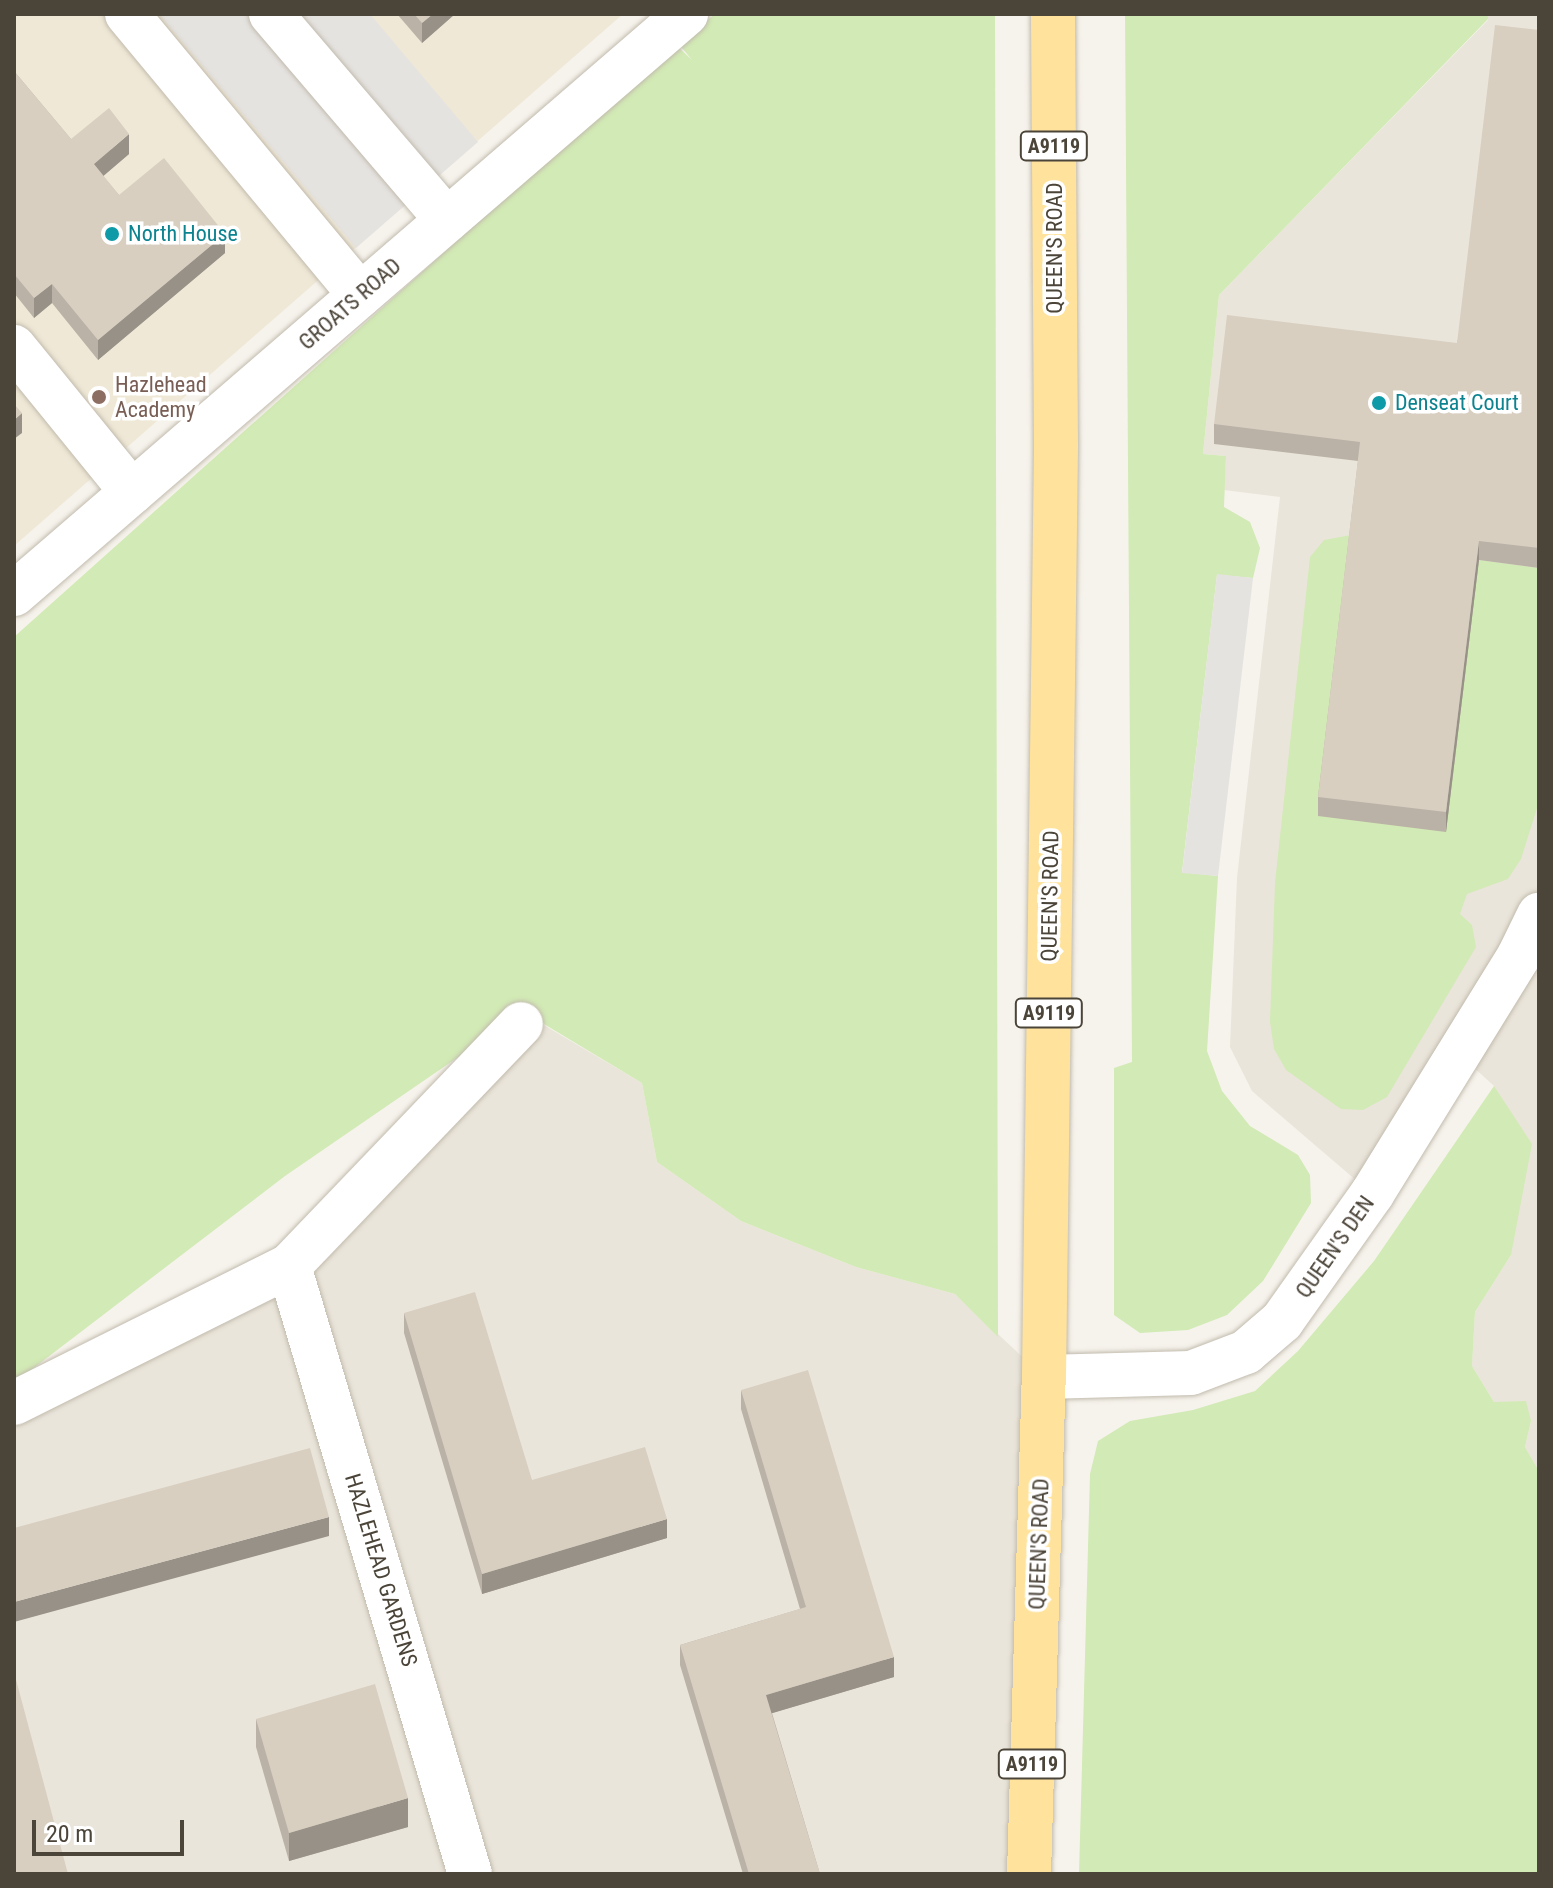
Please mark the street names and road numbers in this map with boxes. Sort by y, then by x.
road number: A9119 [1018,130,1090,162]
street label: QUEEN'S ROAD [1042,182,1068,314]
street label: GROATS ROAD [294,252,406,356]
street label: QUEEN'S ROAD [1036,830,1064,962]
road number: A9119 [1013,997,1085,1029]
street label: QUEEN'S DEN [1290,1191,1380,1303]
street label: HAZLEHEAD GARDENS [339,1470,423,1670]
street label: QUEEN'S ROAD [1024,1478,1054,1610]
road number: A9119 [996,1748,1068,1780]

